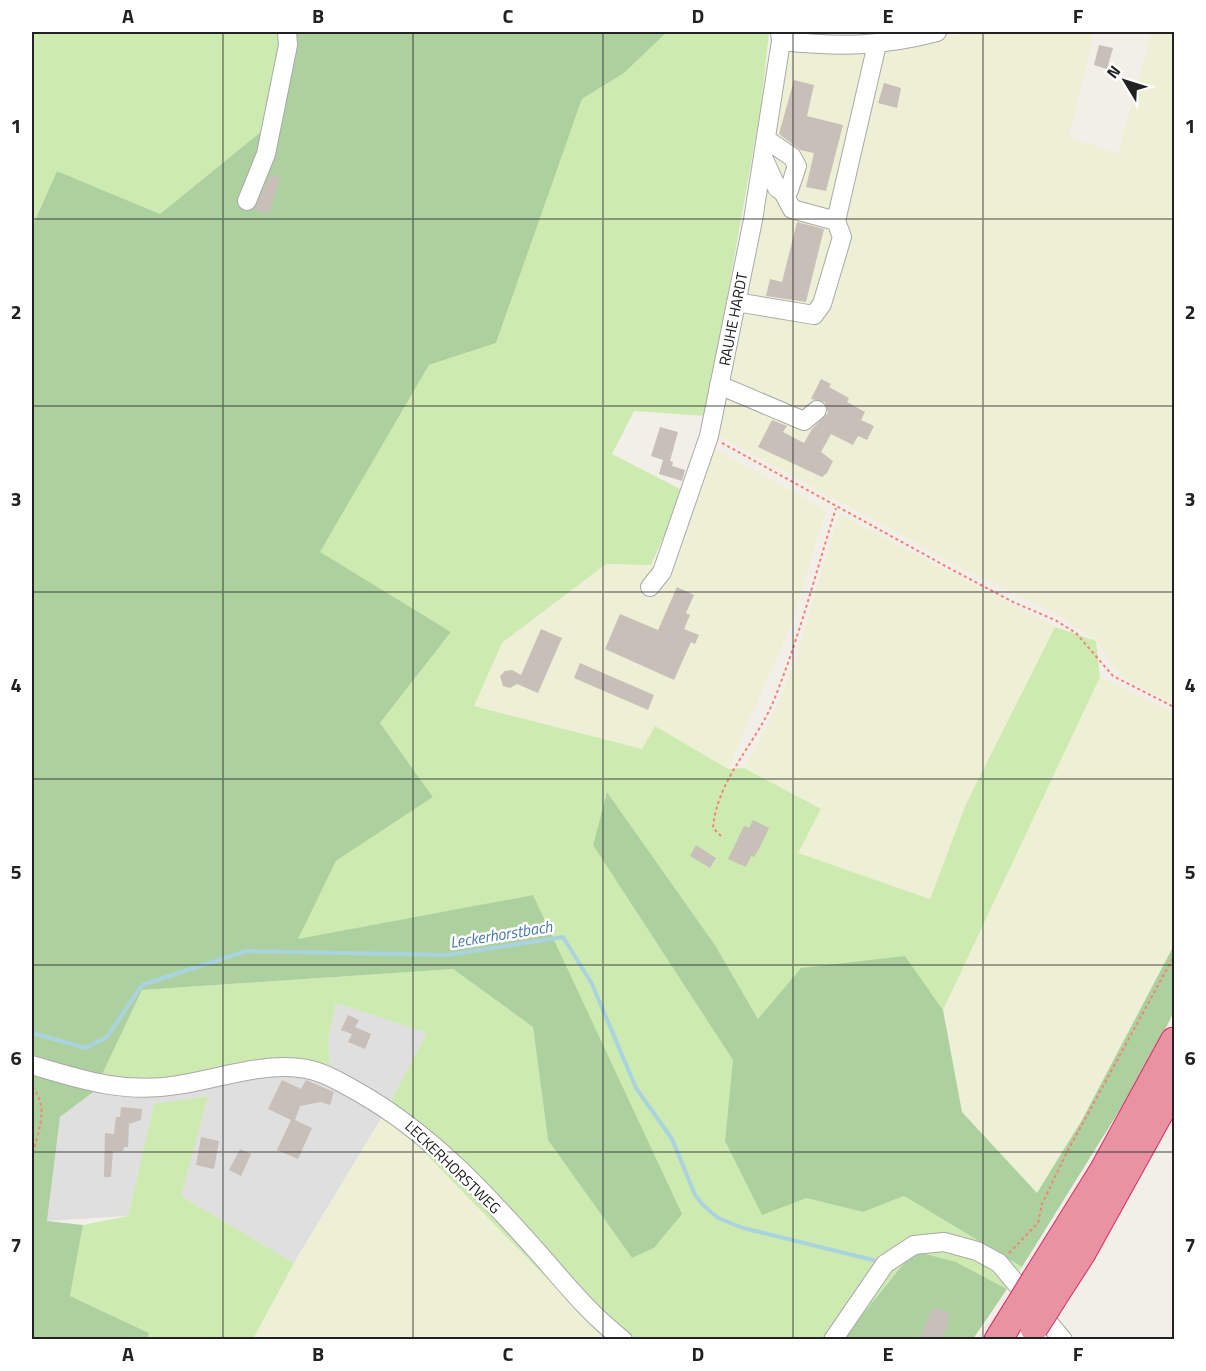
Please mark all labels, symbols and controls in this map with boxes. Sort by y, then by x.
text: A [122,0,134,31]
text: B [312,0,324,31]
text: C [503,0,514,31]
text: D [692,0,704,31]
text: E [882,0,894,31]
text: F [1073,0,1084,31]
north arrow [1095,51,1155,111]
text: N [1100,60,1126,84]
text: 1 [10,110,22,141]
text: 1 [1184,110,1196,141]
street label: RAUHE HARDT [713,270,753,368]
text: 2 [10,296,22,327]
text: 2 [1184,296,1196,327]
text: 3 [10,483,22,514]
text: 3 [1184,483,1196,514]
text: 4 [10,669,22,700]
text: 4 [1184,669,1196,700]
text: 5 [10,856,22,887]
text: 5 [1184,856,1196,887]
water label: Leckerhorstbach [448,914,555,954]
text: 6 [10,1042,22,1073]
text: 6 [1184,1042,1196,1073]
street label: LECKERHORSTWEG [400,1115,506,1219]
text: 7 [10,1229,22,1260]
text: 7 [1184,1229,1196,1260]
text: A [122,1338,134,1369]
text: B [312,1338,324,1369]
text: C [503,1338,514,1369]
text: D [692,1338,704,1369]
text: E [882,1338,894,1369]
text: F [1073,1338,1084,1369]

